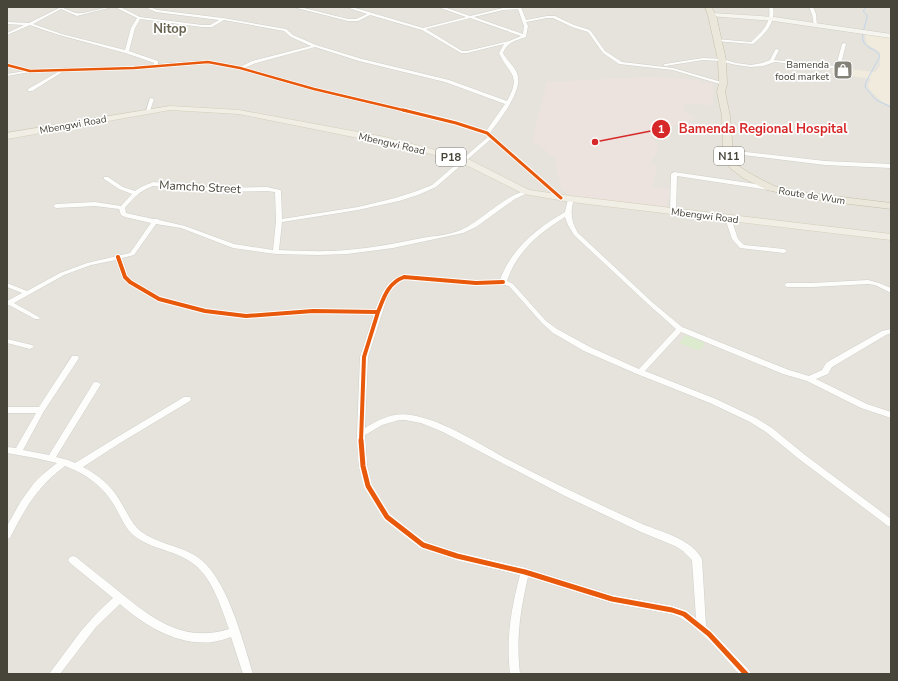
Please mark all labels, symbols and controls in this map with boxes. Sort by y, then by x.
district label: Nitop [153,20,187,38]
place label: Bamenda food market [775,58,829,84]
shop icon: Bamenda food market [832,59,854,81]
street label: Mbengwi Road [39,112,108,138]
callout: Bamenda Regional Hospital [651,116,855,141]
text: Bamenda Regional Hospital [679,120,848,138]
text: 1 [657,121,665,137]
street label: Mbengwi Road [357,130,427,158]
road number: N11 [714,147,744,165]
road number: P18 [436,148,466,166]
street label: Mamcho Street [159,177,242,197]
street label: Route de Wum [777,184,846,208]
street label: Mbengwi Road [670,205,740,227]

